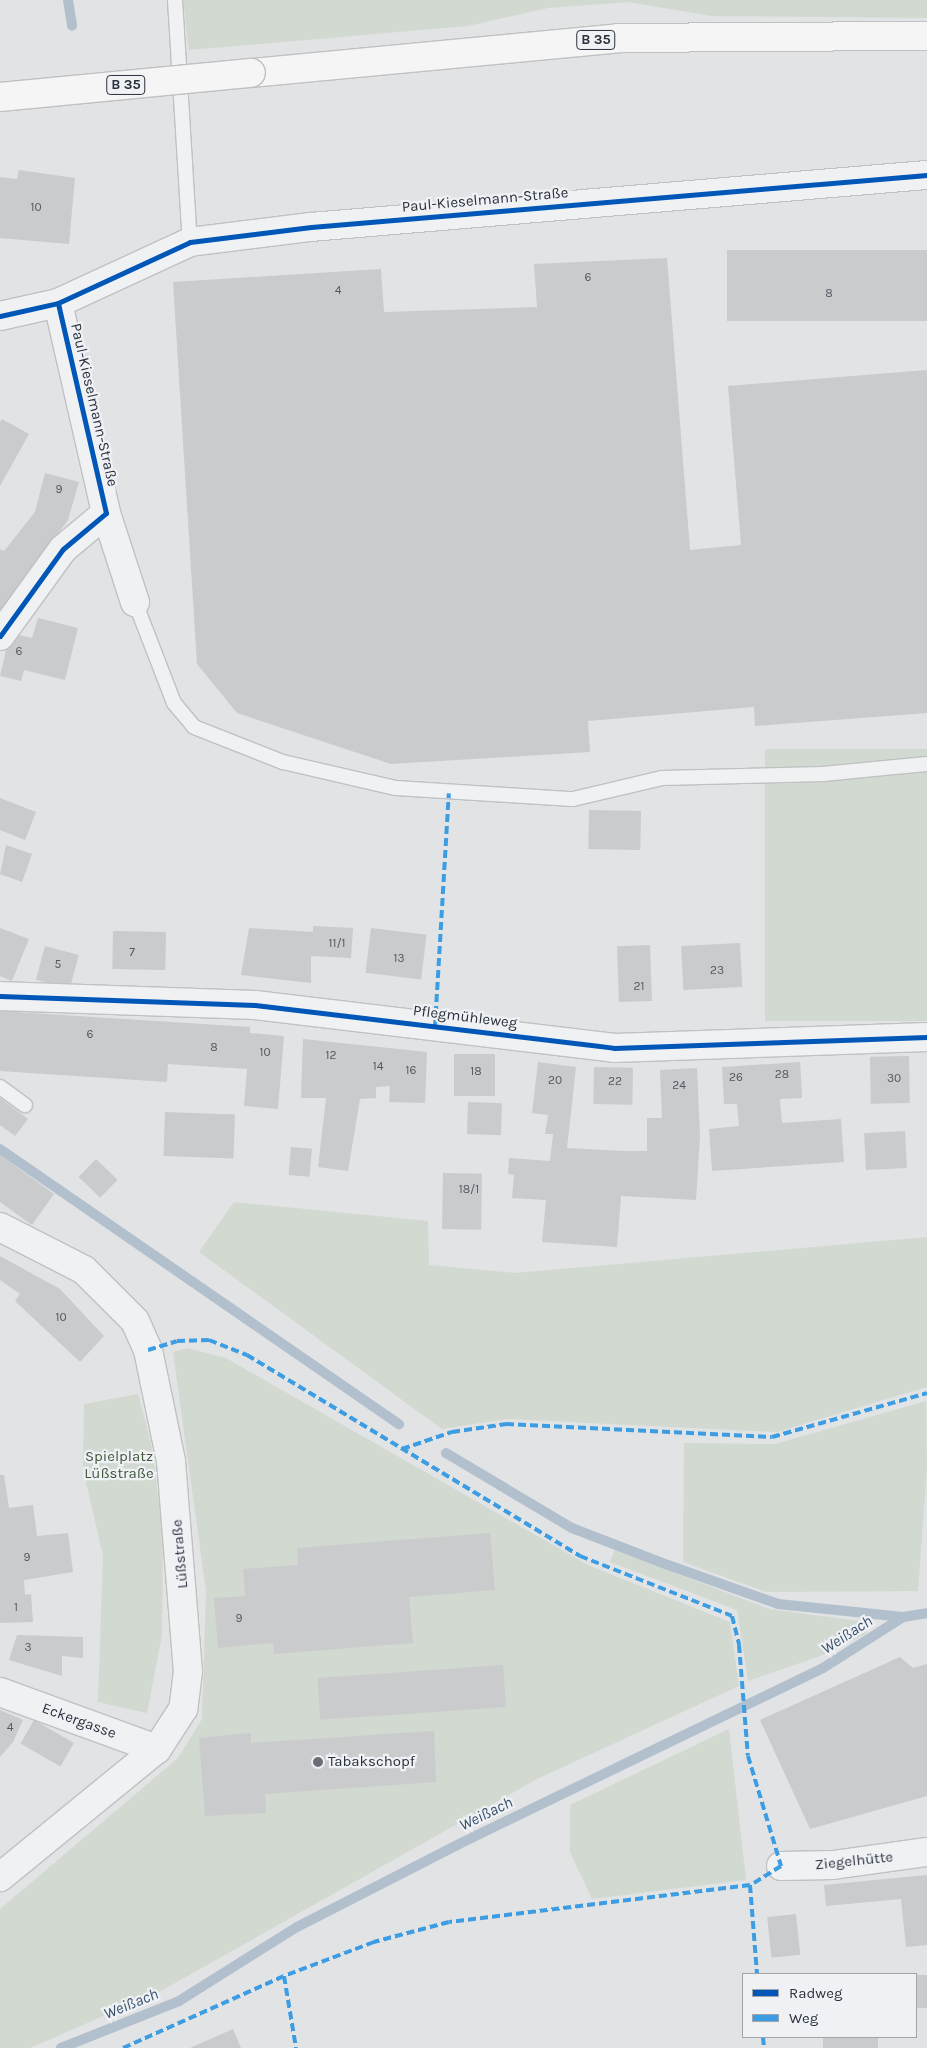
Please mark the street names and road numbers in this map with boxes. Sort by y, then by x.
road number: B 35 [576,28,616,52]
road number: B 35 [106,74,146,96]
street label: Paul-Kieselmann-Straße [401,184,569,216]
street label: Paul-Kieselmann-Straße [66,322,122,488]
street label: Pflegmühleweg [412,1002,518,1032]
street label: Lüßstraße [168,1519,192,1589]
street label: Eckergasse [39,1699,119,1743]
street label: Ziegelhütte [814,1848,894,1874]

